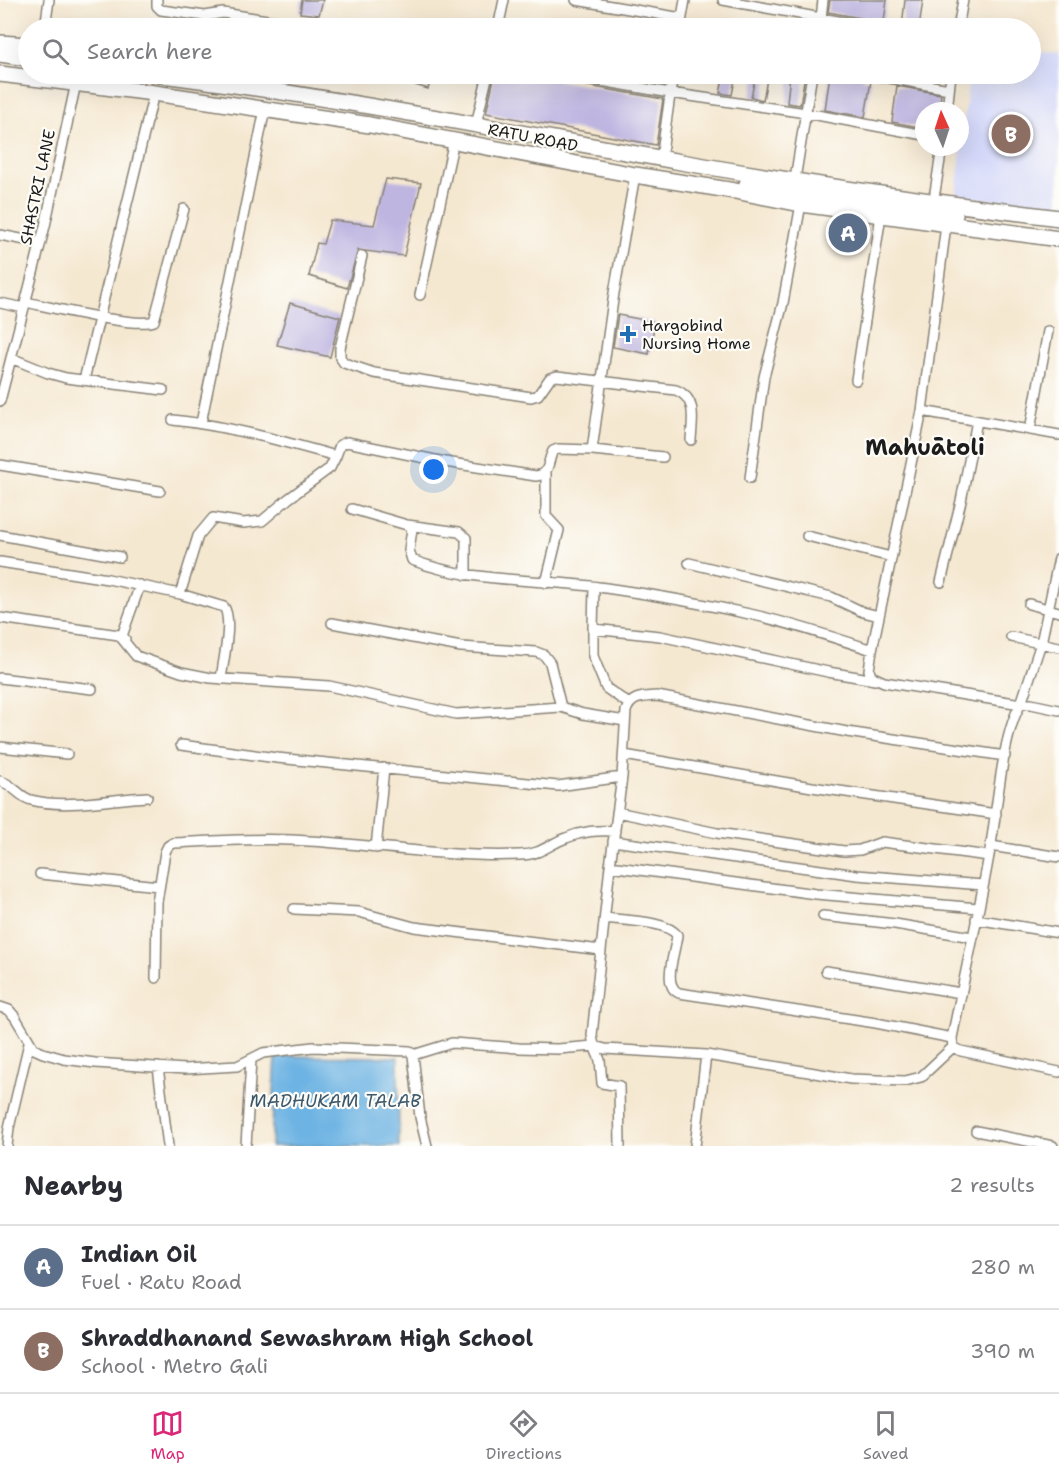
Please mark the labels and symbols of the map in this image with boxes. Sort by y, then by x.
north arrow [915,102,969,156]
pin: B [992,112,1030,156]
street label: RATU ROAD [486,118,580,157]
street label: SHASTRI LANE [15,127,60,247]
pin: A [828,210,868,256]
place label: Hargobind Nursing Home [642,315,751,354]
marker: Hargobind Nursing Home [619,325,637,343]
district label: Mahuātoli [865,433,985,462]
your location [419,455,448,484]
water label: MADHUKAM TALAB [249,1089,422,1113]

